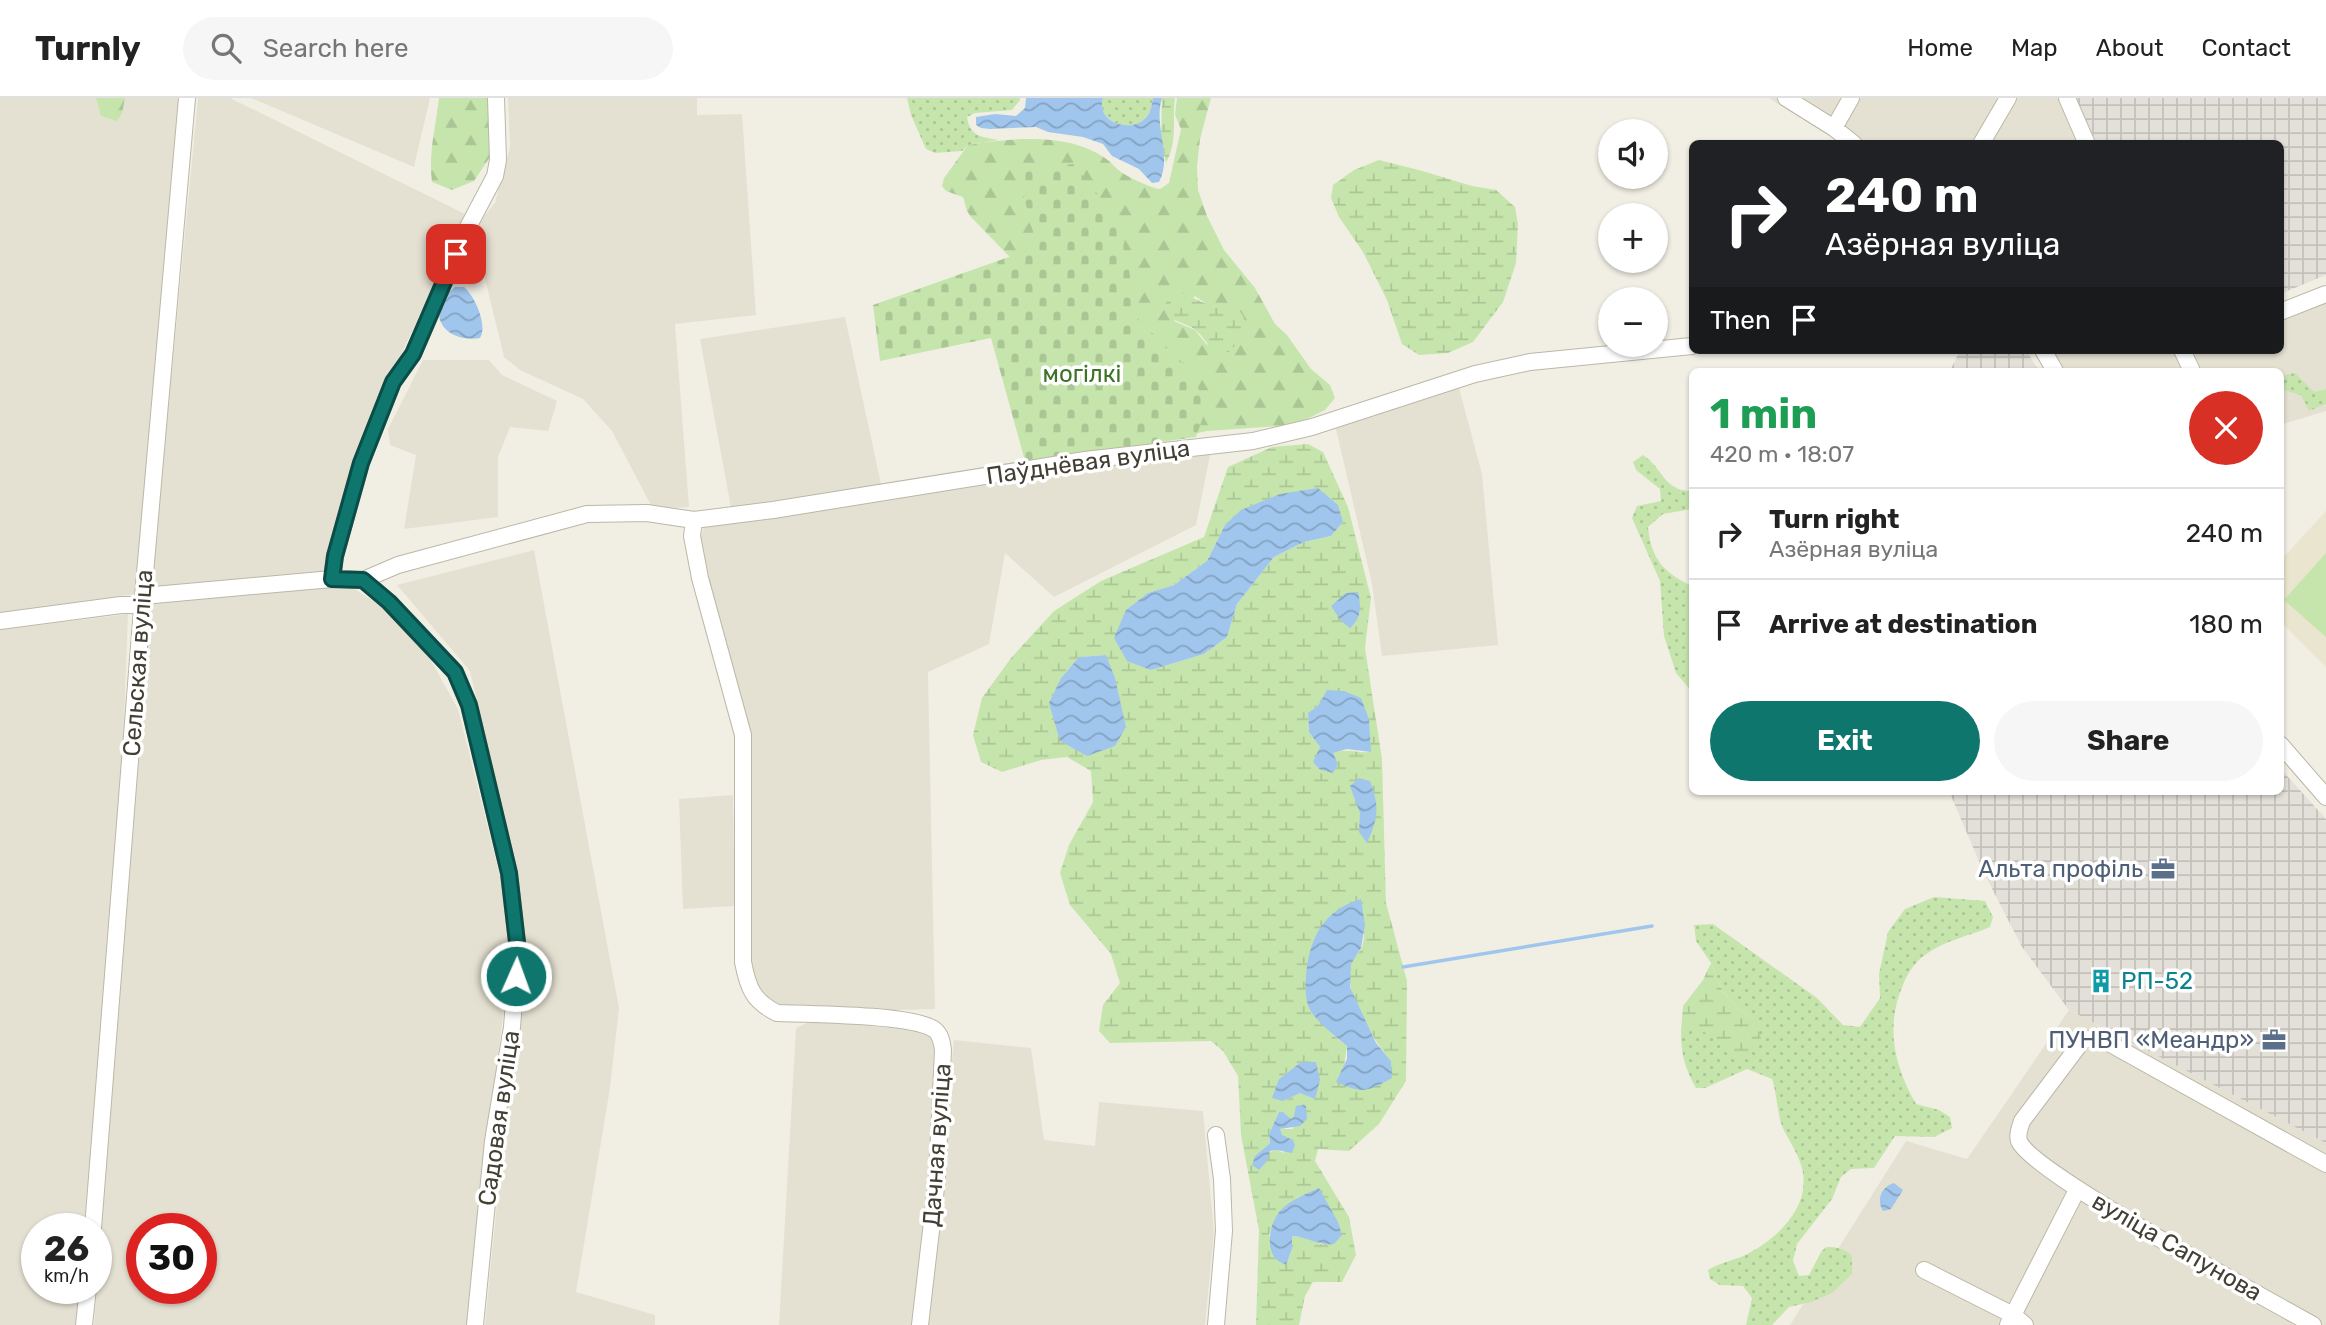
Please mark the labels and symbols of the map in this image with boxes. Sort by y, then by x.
pin [426,224,486,284]
park label: могілкі [1043,360,1121,388]
street label: Паўднёвая вуліца [984,434,1192,490]
street label: Сельская вуліца [118,569,158,757]
place label: Альта профіль [1978,855,2143,883]
office icon: Альта профіль [2149,855,2177,883]
position arrow [479,939,553,1013]
building icon: РП-52 [2087,967,2115,995]
place label: РП-52 [2121,967,2193,995]
place label: ПУНВП «Меандр» [2048,1026,2254,1054]
office icon: ПУНВП «Меандр» [2260,1026,2288,1054]
street label: Садовая вуліца [473,1029,525,1207]
street label: Дачная вуліца [917,1062,957,1228]
street label: вуліца Сапунова [2087,1187,2267,1307]
speed limit sign: 30 [126,1213,217,1304]

